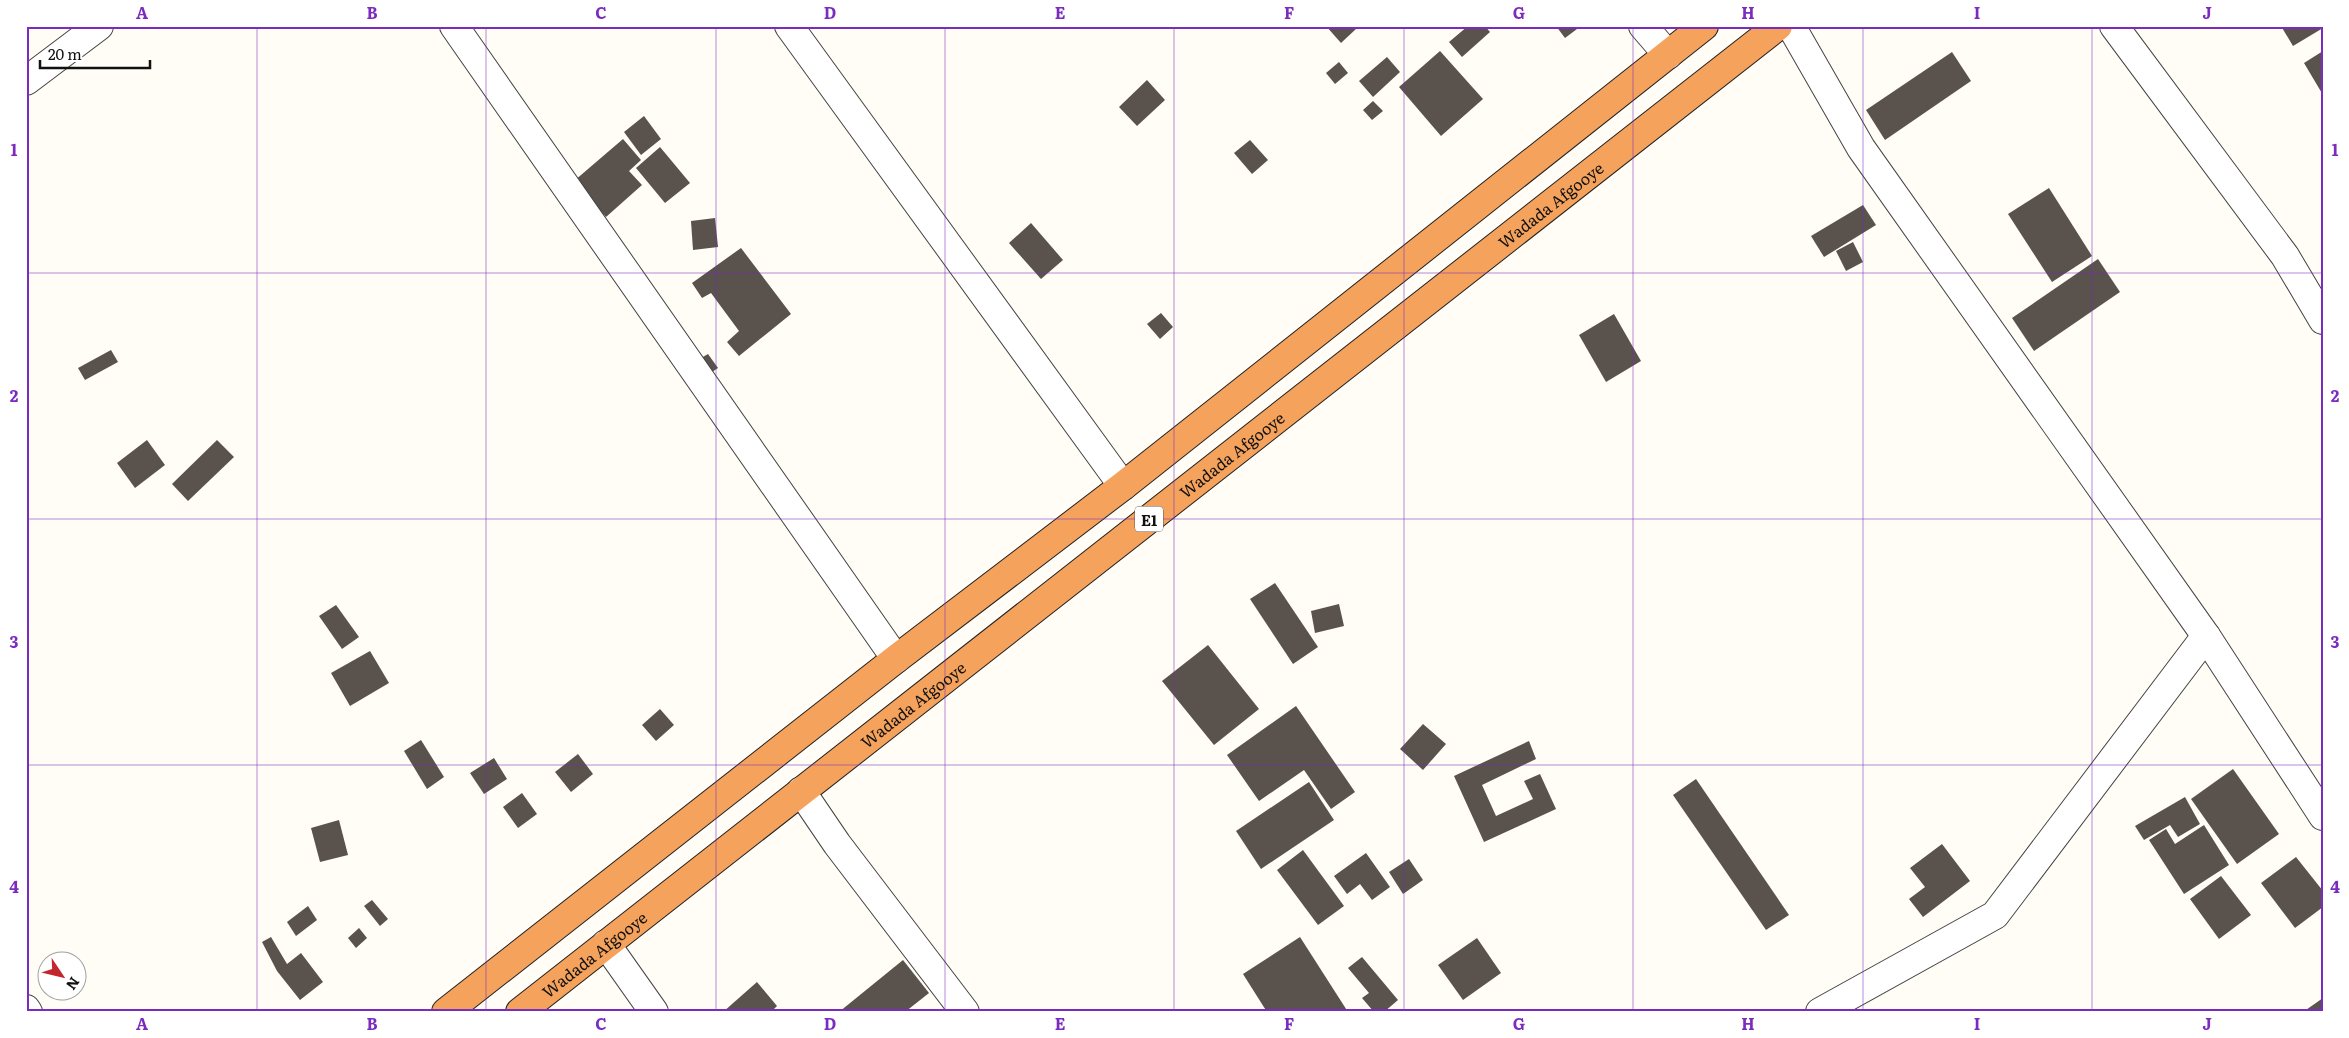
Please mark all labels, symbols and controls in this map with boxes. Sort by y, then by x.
text: A [136,0,148,24]
text: B [366,0,378,24]
text: C [595,0,607,24]
text: D [824,0,836,24]
text: E [1055,0,1066,24]
text: F [1284,0,1294,24]
text: G [1513,0,1525,24]
text: H [1741,0,1755,24]
text: I [1974,0,1980,24]
text: J [2202,0,2212,24]
scale bar [40,38,150,70]
text: 20 m [48,42,82,65]
text: 1 [11,137,18,161]
text: 1 [2332,137,2339,161]
street label: Wadada Afgooye [1492,156,1608,253]
text: 2 [10,383,19,407]
text: 2 [2331,383,2340,407]
street label: Wadada Afgooye [1174,405,1289,503]
road number: E1 [1135,506,1163,532]
text: 3 [10,629,19,653]
text: 3 [2331,629,2340,653]
street label: Wadada Afgooye [855,655,971,753]
text: 4 [9,874,19,898]
text: 4 [2330,874,2340,898]
street label: Wadada Afgooye [536,905,652,1003]
north arrow [38,950,88,1000]
text: N [62,973,85,995]
text: A [136,1011,148,1035]
text: B [366,1011,378,1035]
text: C [595,1011,607,1035]
text: D [824,1011,836,1035]
text: E [1055,1011,1066,1035]
text: F [1284,1011,1294,1035]
text: G [1513,1011,1525,1035]
text: H [1741,1011,1755,1035]
text: I [1974,1011,1980,1035]
text: J [2202,1011,2212,1035]

